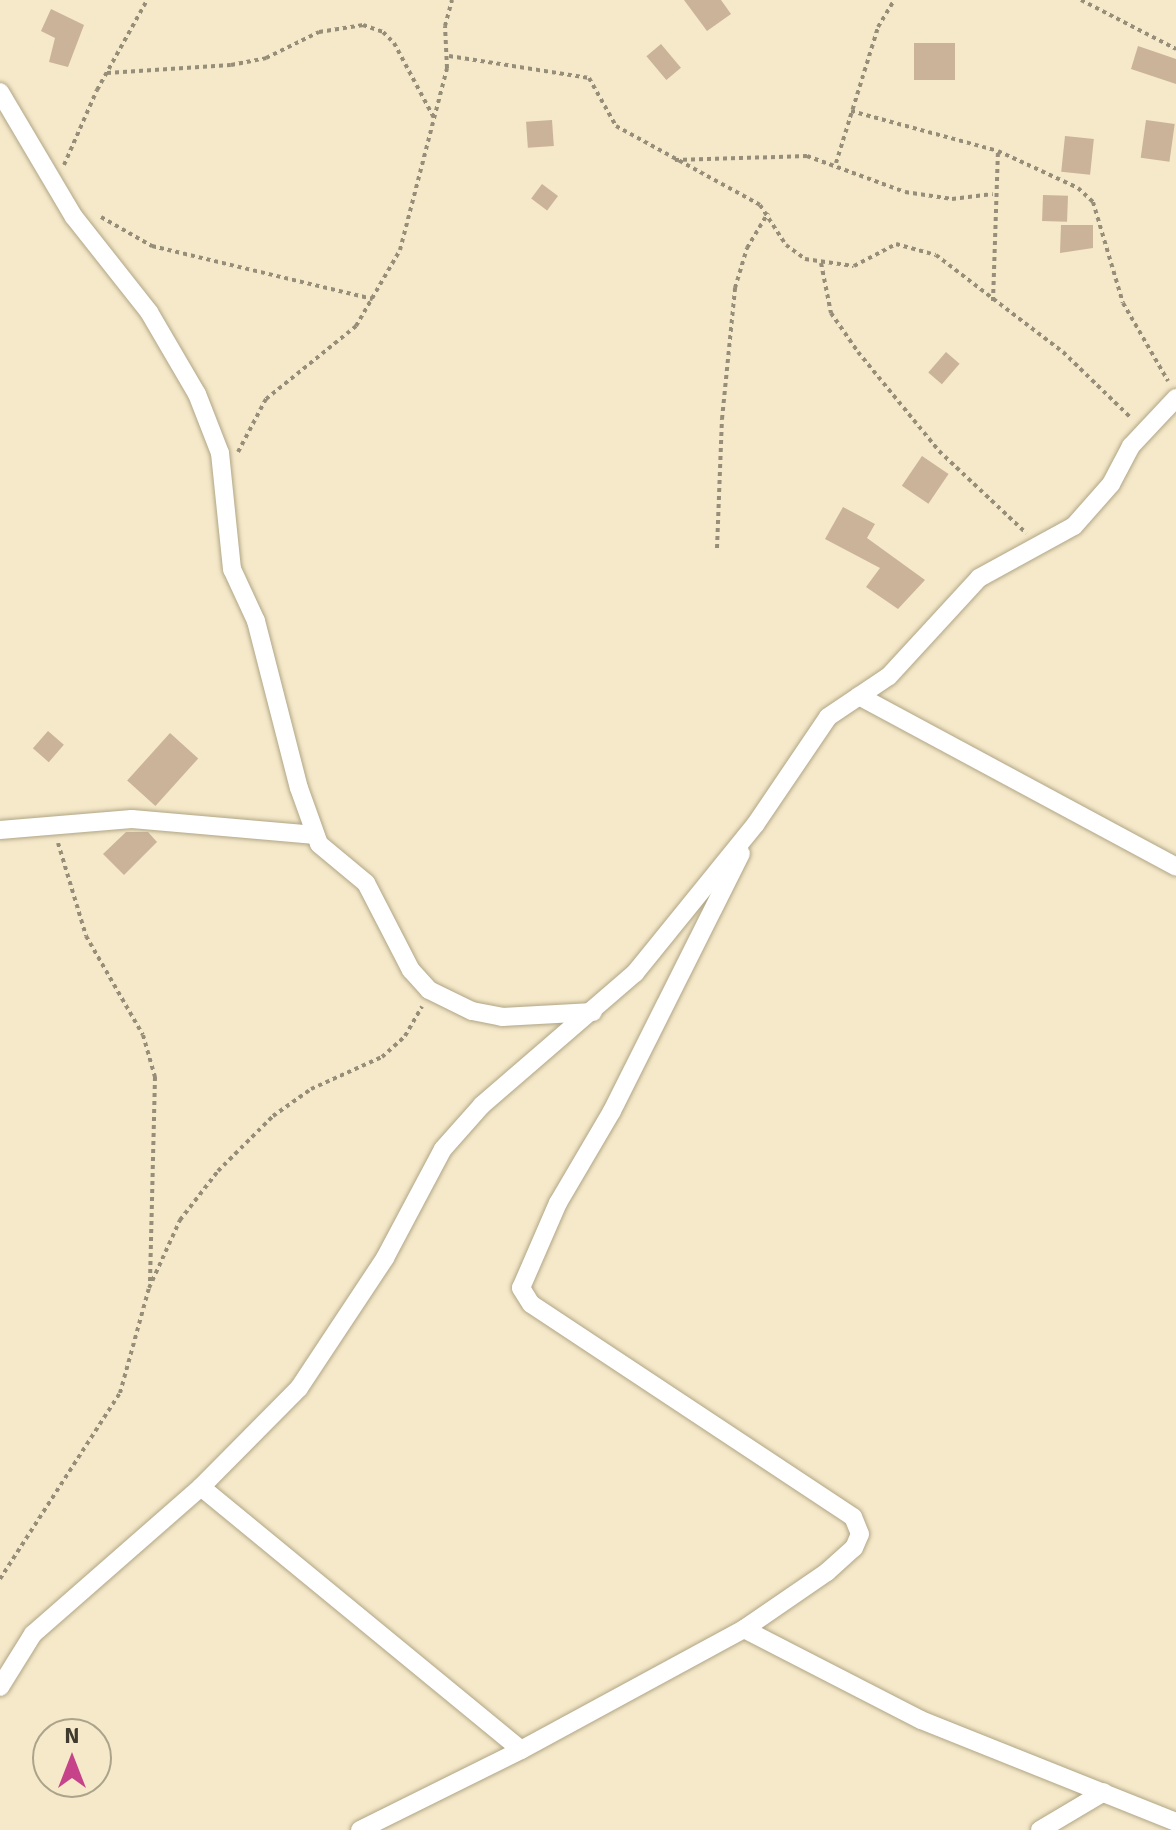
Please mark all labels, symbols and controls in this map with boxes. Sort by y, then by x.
north arrow [32,1718,112,1798]
text: N [64,1722,80,1749]

